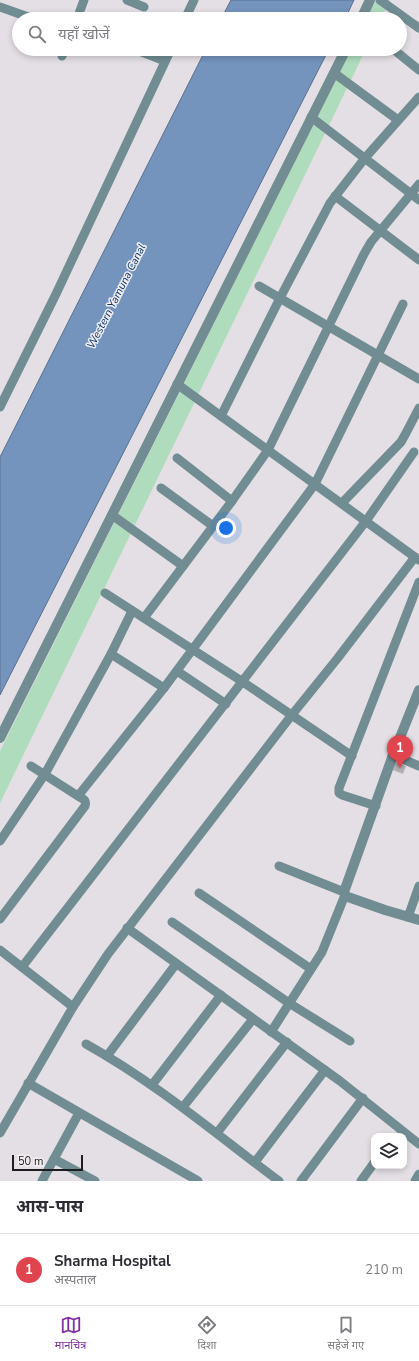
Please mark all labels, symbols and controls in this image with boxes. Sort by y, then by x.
search box [12,12,407,56]
icon: search [26,23,48,45]
text: यहाँ खोजें [58,24,110,44]
water label: Western Yamuna Canal [84,241,149,351]
your location [216,518,236,538]
pin: 1 [387,735,413,768]
map controls [371,1133,407,1169]
button: layers [371,1133,407,1169]
scale bar [12,1153,83,1172]
text: 50 m [18,1154,43,1169]
text: आस-पास [16,1195,83,1218]
text: Sharma Hospital [54,1251,171,1271]
text: 1 [25,1261,33,1279]
text: 210 m [365,1261,403,1279]
text: अस्पताल [54,1271,96,1289]
tab: मानचित्र [55,1314,86,1353]
tab: दिशा [196,1314,218,1353]
tab: सहेजे गए [328,1314,364,1353]

